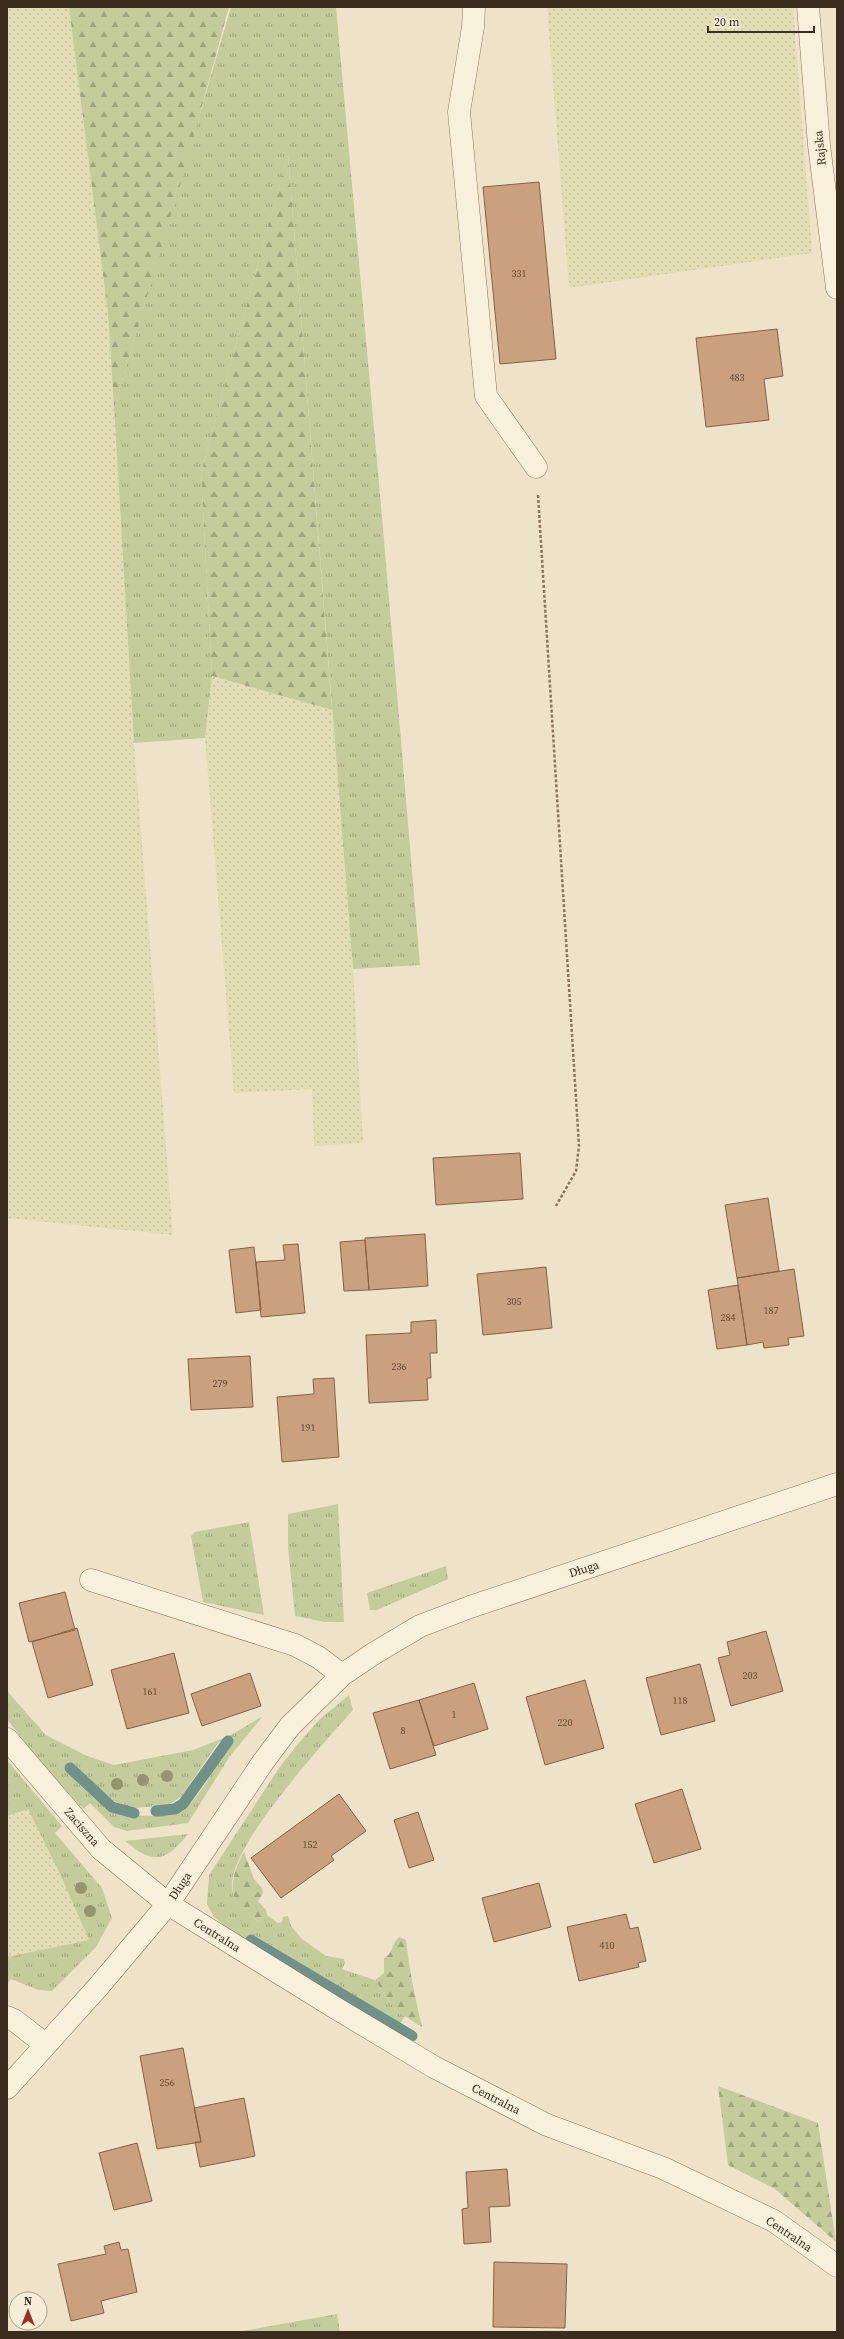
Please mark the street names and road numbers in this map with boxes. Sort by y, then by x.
street label: Rajska [810,129,830,166]
street label: Długa [567,1556,602,1581]
street label: Zaciszna [61,1804,104,1850]
street label: Długa [165,1868,196,1903]
street label: Centralna [190,1914,244,1956]
street label: Centralna [469,2080,524,2119]
street label: Centralna [763,2213,816,2256]

